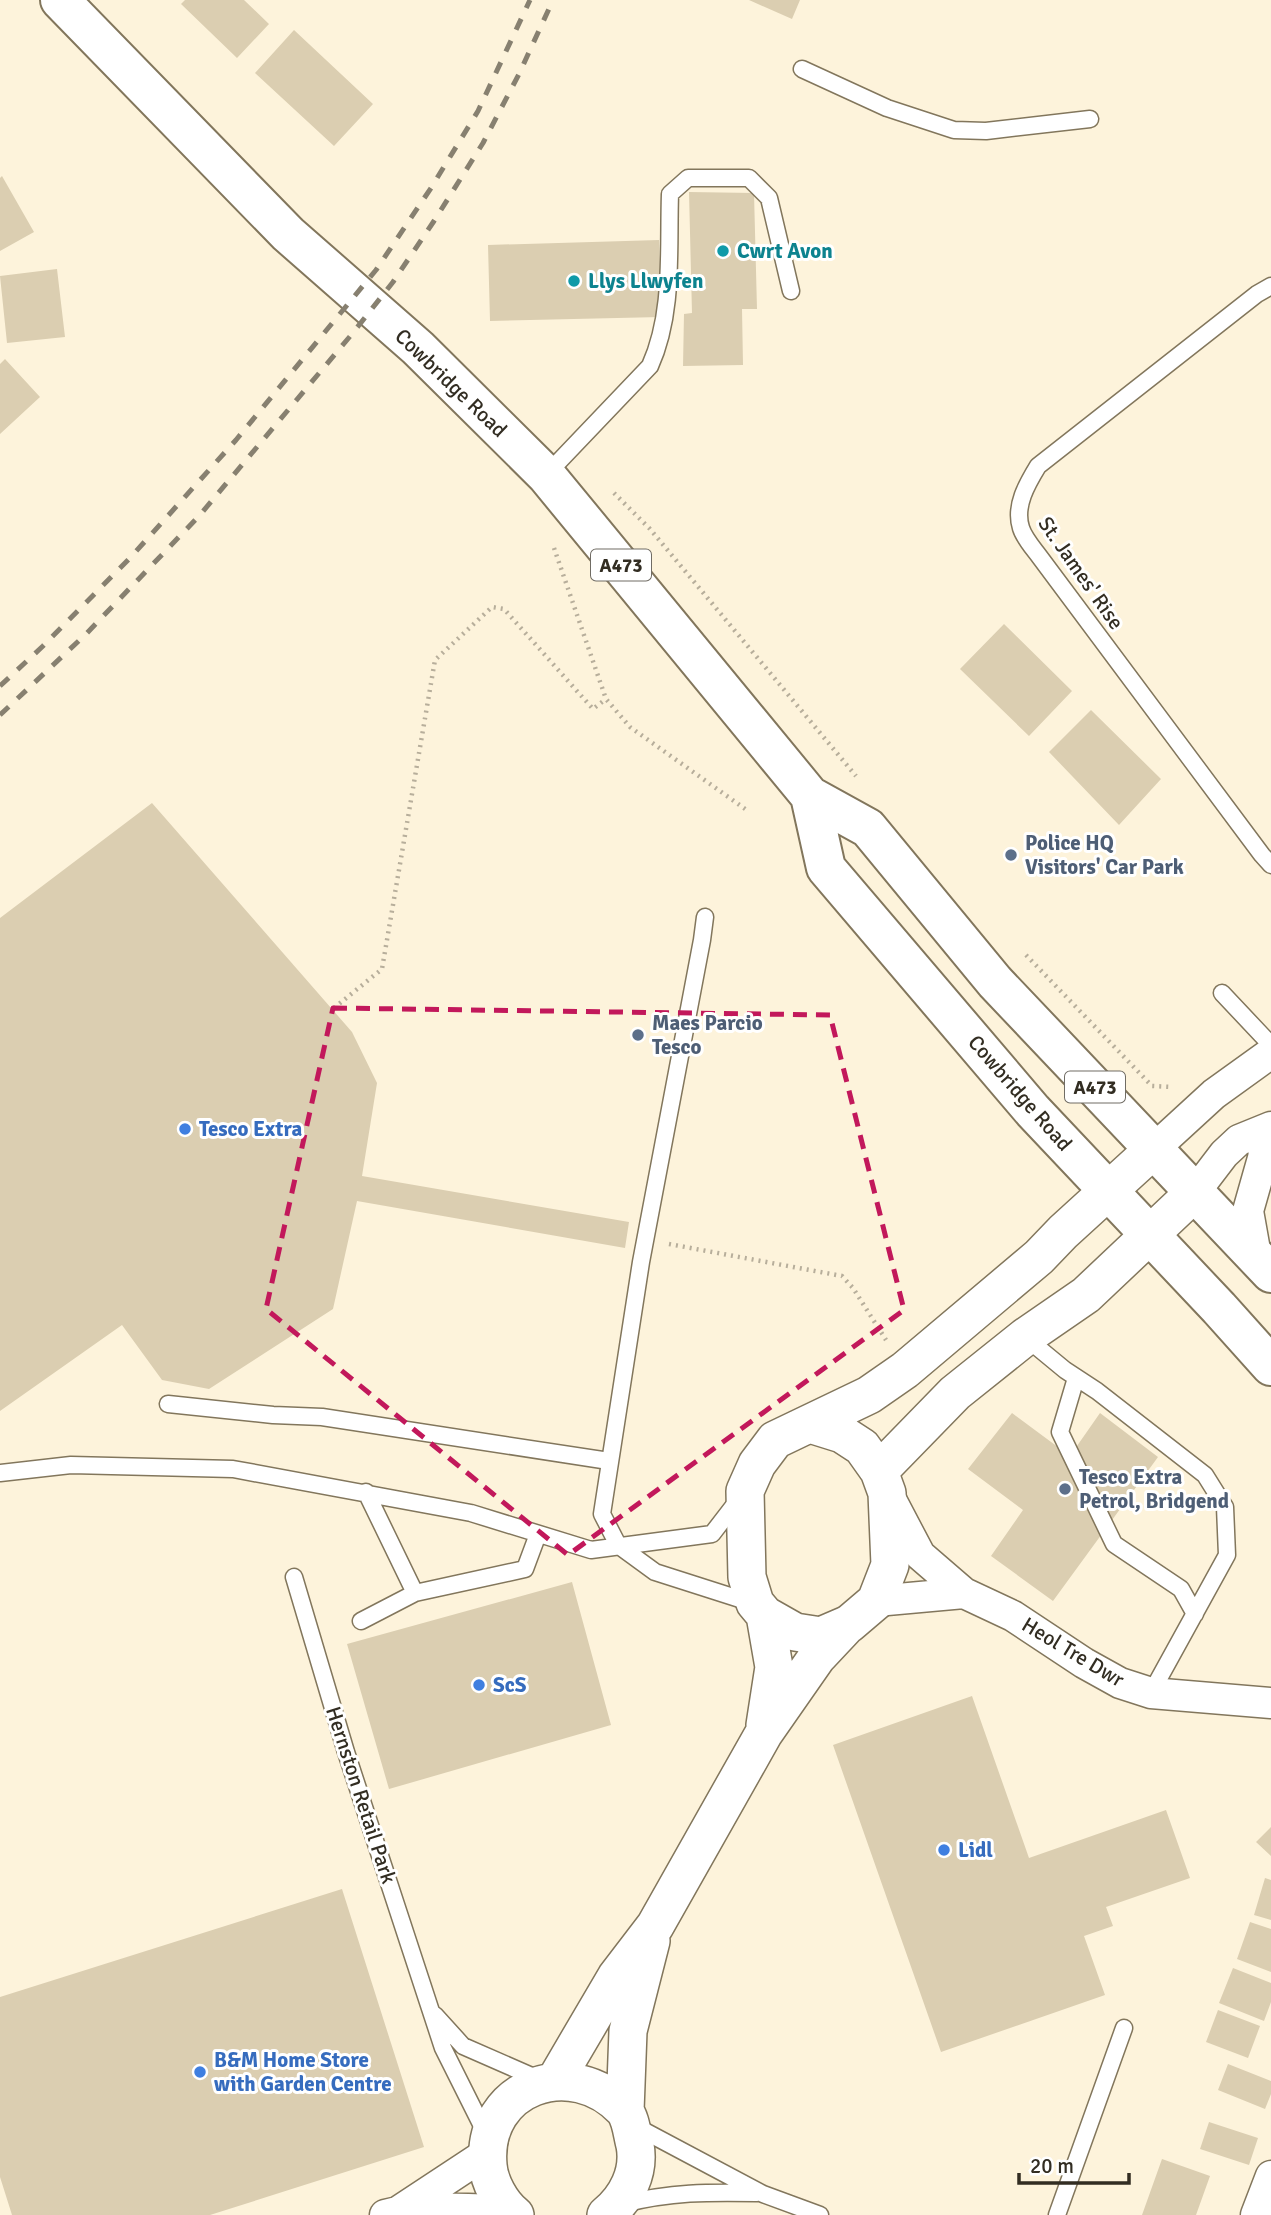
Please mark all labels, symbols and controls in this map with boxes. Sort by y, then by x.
place label: Cwrt Avon [737,238,833,264]
marker: Cwrt Avon [715,243,731,259]
place label: Llys Llwyfen [588,268,703,294]
marker: Llys Llwyfen [566,273,582,289]
street label: Cowbridge Road [390,323,512,443]
street label: St. James' Rise [1032,511,1130,635]
road number: A473 [591,550,651,580]
place label: Police HQ Visitors' Car Park [1025,830,1184,880]
marker: Police HQ Visitors' Car Park [1003,847,1019,863]
place label: Maes Parcio Tesco [652,1010,763,1060]
marker: Maes Parcio Tesco [630,1027,646,1043]
street label: Cowbridge Road [962,1030,1078,1156]
road number: A473 [1065,1072,1125,1102]
place label: Tesco Extra [199,1116,303,1142]
marker: Tesco Extra [177,1121,193,1137]
place label: Tesco Extra Petrol, Bridgend [1079,1464,1229,1514]
marker: Tesco Extra Petrol, Bridgend [1057,1481,1073,1497]
street label: Heol Tre Dwr [1017,1611,1129,1693]
place label: ScS [493,1672,527,1698]
marker: ScS [471,1677,487,1693]
street label: Hernston Retail Park [320,1703,402,1887]
place label: Lidl [958,1837,993,1863]
marker: Lidl [936,1842,952,1858]
place label: B&M Home Store with Garden Centre [214,2047,392,2097]
marker: B&M Home Store with Garden Centre [192,2064,208,2080]
scale bar [1019,2142,1129,2186]
text: 20 m [1030,2153,1074,2179]

